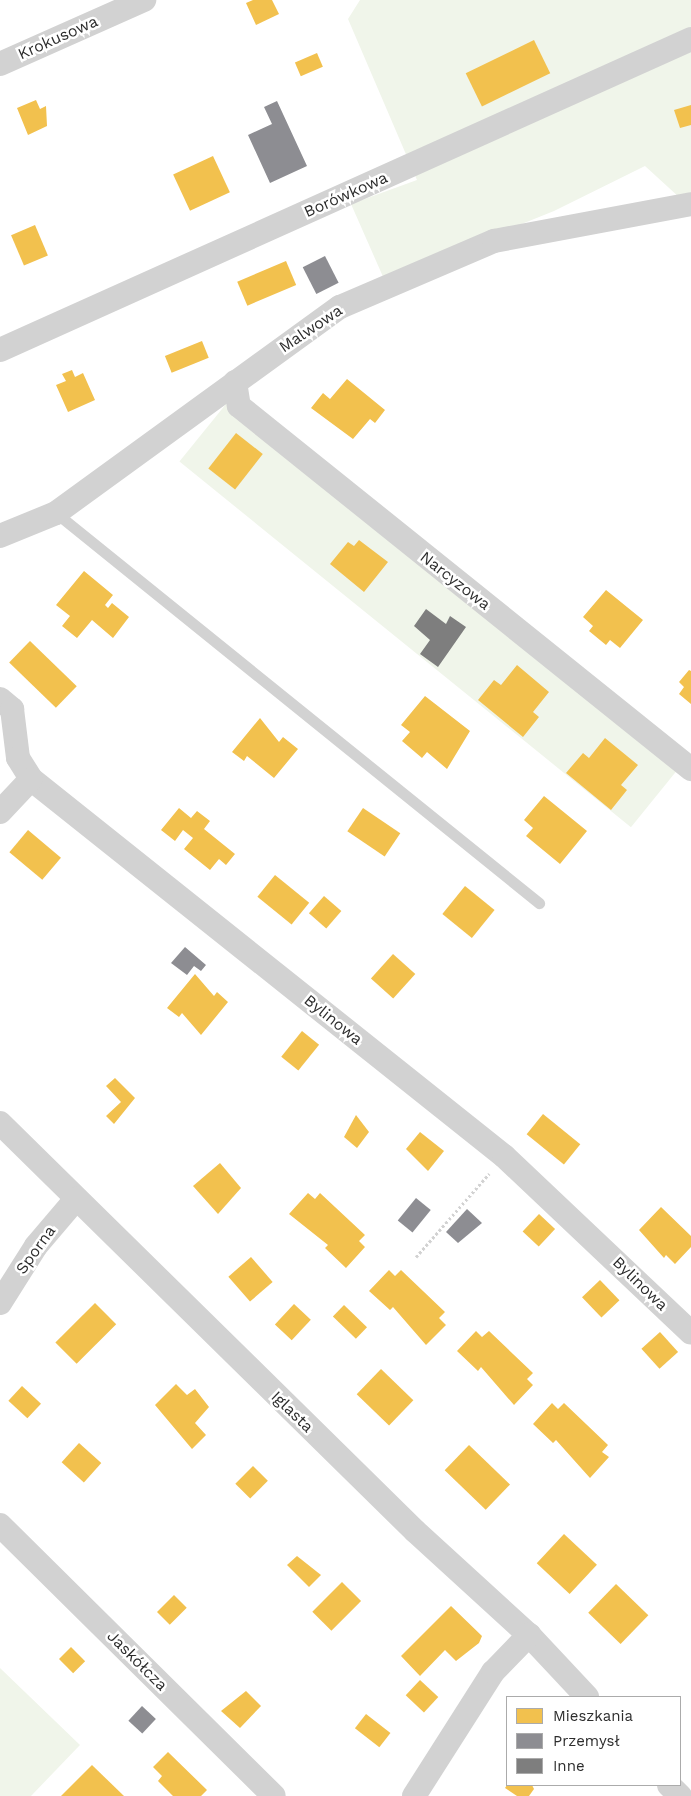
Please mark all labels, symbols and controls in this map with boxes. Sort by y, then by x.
street label: Krokusowa [15,12,101,64]
street label: Borówkowa [301,168,391,222]
street label: Malwowa [276,301,346,357]
street label: Narcyzowa [416,548,494,614]
street label: Bylinowa [300,991,366,1049]
street label: Sporna [12,1222,60,1278]
street label: Bylinowa [608,1253,672,1315]
street label: Iglasta [267,1387,317,1437]
street label: Jaskółcza [103,1627,171,1695]
legend [506,1696,681,1786]
text: Mieszkania [553,1707,633,1725]
text: Przemysł [553,1732,620,1750]
text: Inne [553,1757,585,1775]

